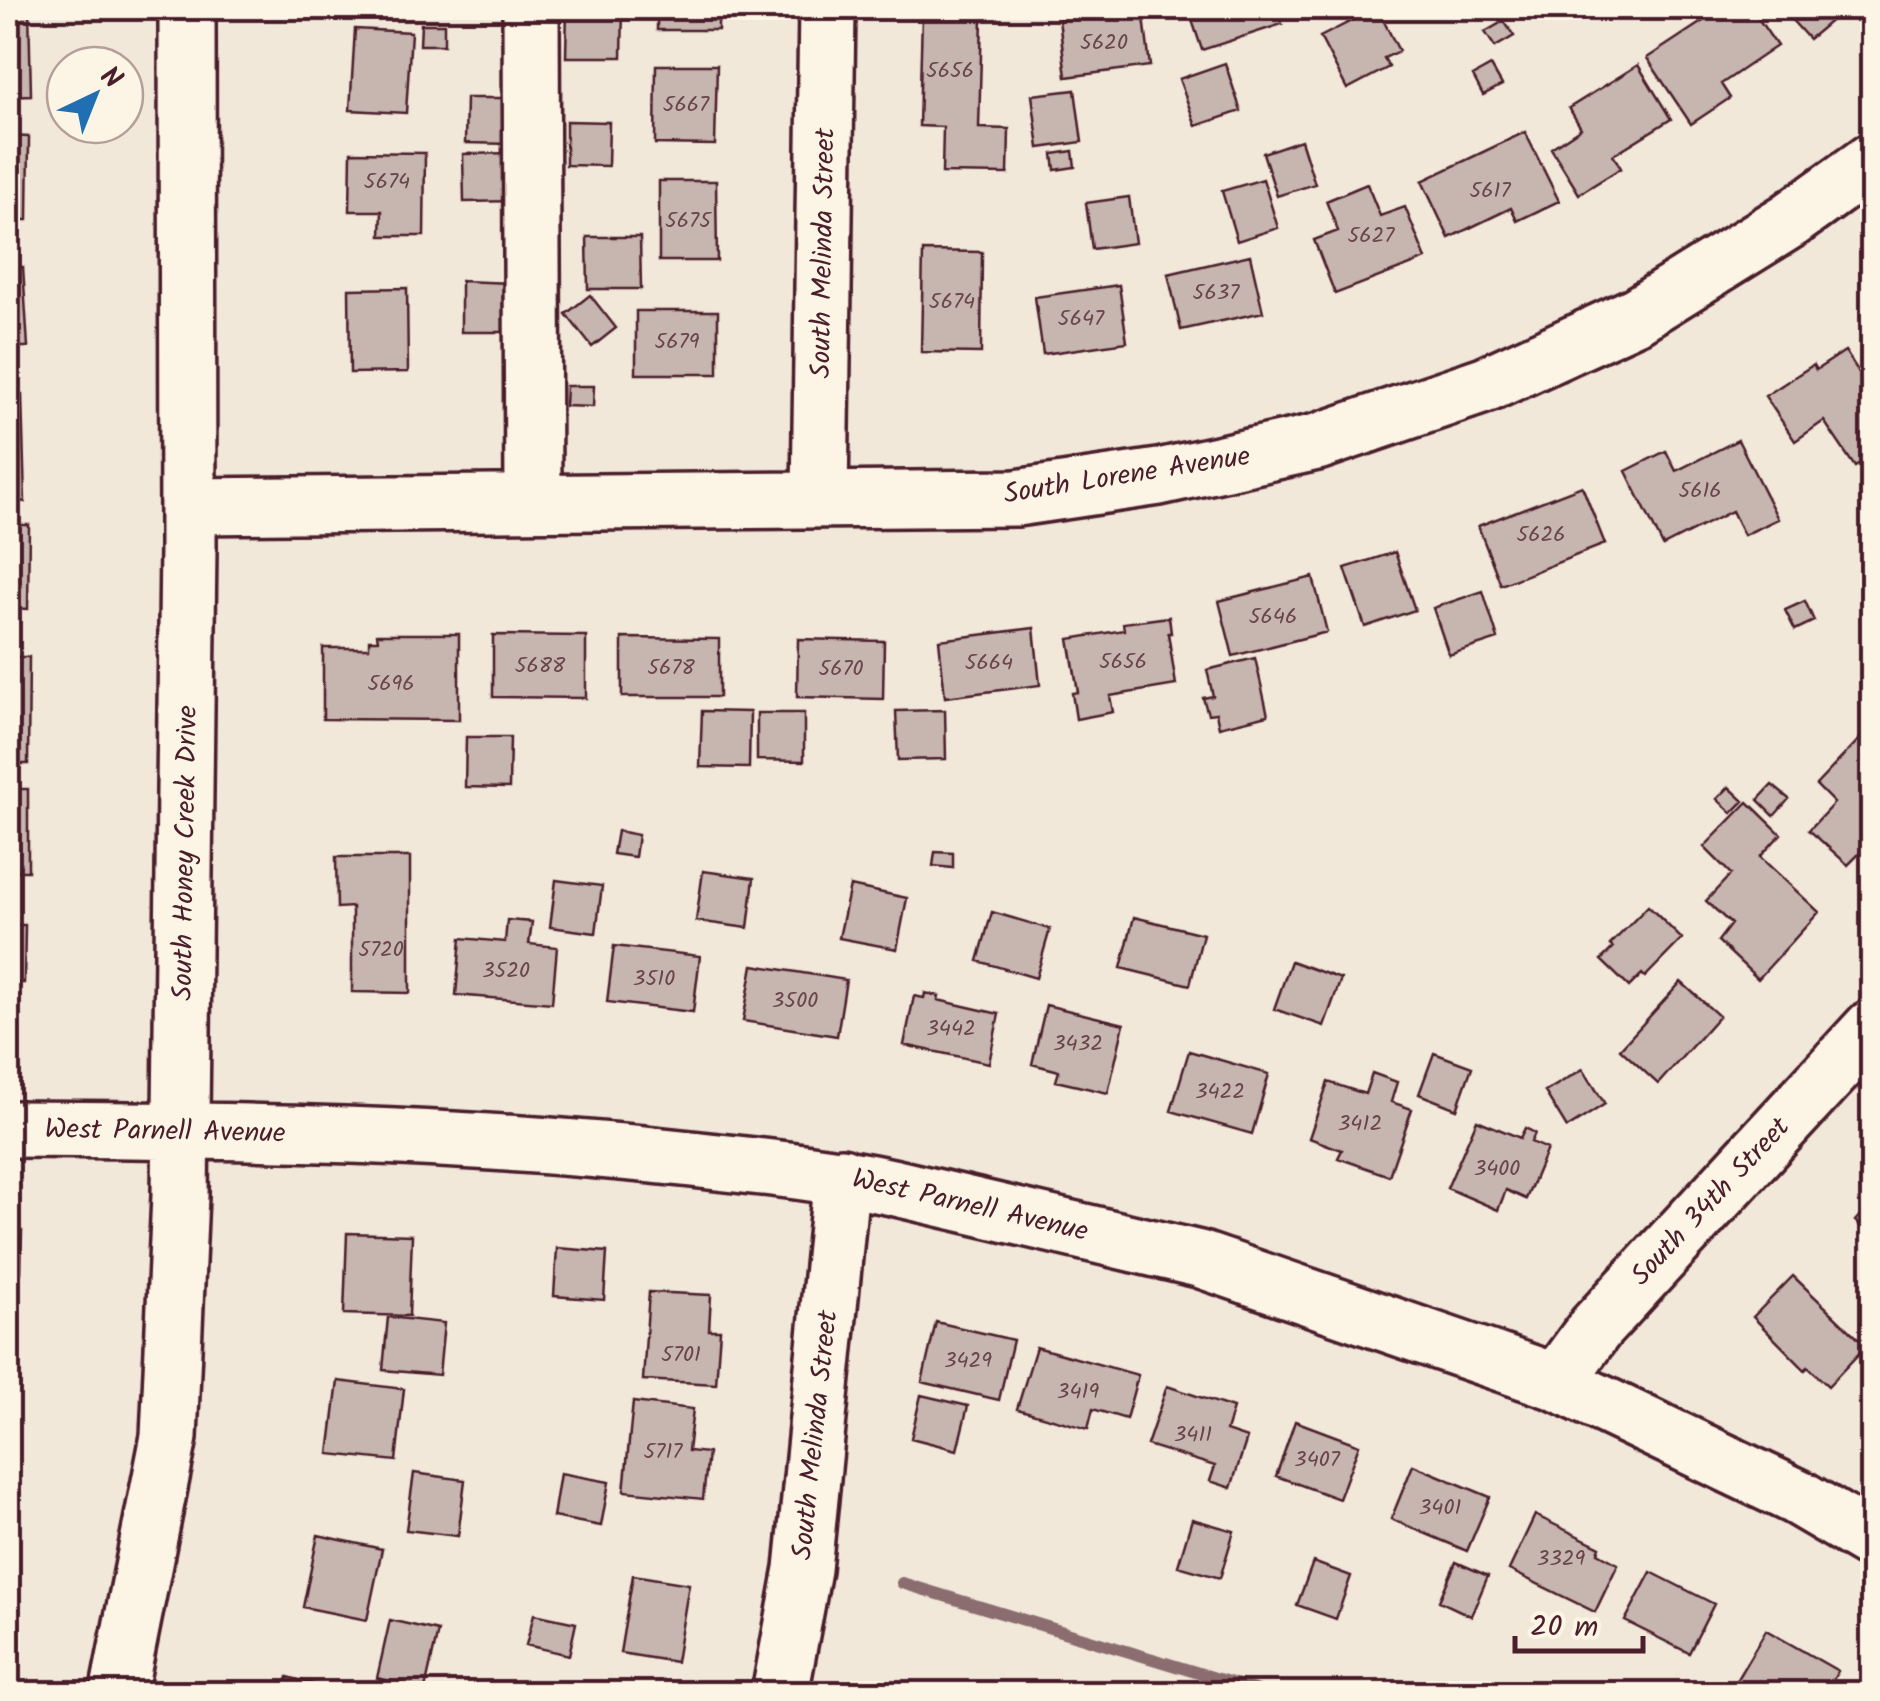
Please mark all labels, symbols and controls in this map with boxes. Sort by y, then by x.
house number: 5620 [1080,26,1128,61]
north arrow [45,45,145,145]
house number: 5656 [926,54,974,89]
text: N [89,56,132,101]
house number: 5667 [663,88,710,123]
street label: South Melinda Street [799,126,849,379]
house number: 5674 [364,165,410,200]
house number: 5617 [1469,174,1511,209]
house number: 5675 [665,204,712,239]
house number: 5627 [1348,219,1395,254]
house number: 5637 [1193,276,1240,311]
house number: 5674 [929,285,975,320]
house number: 5647 [1058,302,1105,337]
house number: 5679 [655,325,700,360]
street label: South Lorene Avenue [1000,434,1254,518]
house number: 5616 [1678,474,1722,509]
house number: 5626 [1516,518,1566,553]
house number: 5646 [1249,600,1297,635]
house number: 5656 [1099,645,1147,680]
house number: 5664 [965,646,1013,681]
house number: 5688 [515,649,566,684]
house number: 5678 [647,651,695,686]
house number: 5670 [818,652,864,687]
house number: 5696 [367,667,415,702]
street label: South Honey Creek Drive [161,705,211,1001]
house number: 5720 [358,933,404,968]
house number: 3520 [482,954,530,989]
house number: 3510 [633,962,675,997]
house number: 3500 [772,984,818,1019]
house number: 3442 [926,1012,976,1047]
house number: 3432 [1053,1027,1103,1062]
house number: 3422 [1195,1075,1245,1110]
street label: South 34th Street [1620,1106,1802,1297]
street label: West Parnell Avenue [44,1107,286,1157]
house number: 3412 [1338,1107,1382,1142]
house number: 3400 [1474,1152,1520,1187]
street label: West Parnell Avenue [848,1157,1093,1255]
street label: South Melinda Street [781,1307,852,1562]
house number: 5701 [661,1338,701,1373]
house number: 3429 [944,1344,992,1379]
house number: 3419 [1057,1375,1099,1410]
house number: 3411 [1174,1418,1212,1453]
house number: 5717 [643,1435,683,1470]
house number: 3407 [1294,1443,1341,1478]
house number: 3401 [1419,1491,1461,1526]
house number: 3329 [1537,1542,1586,1577]
scale bar [1515,1591,1642,1653]
text: 20 m [1530,1604,1598,1652]

